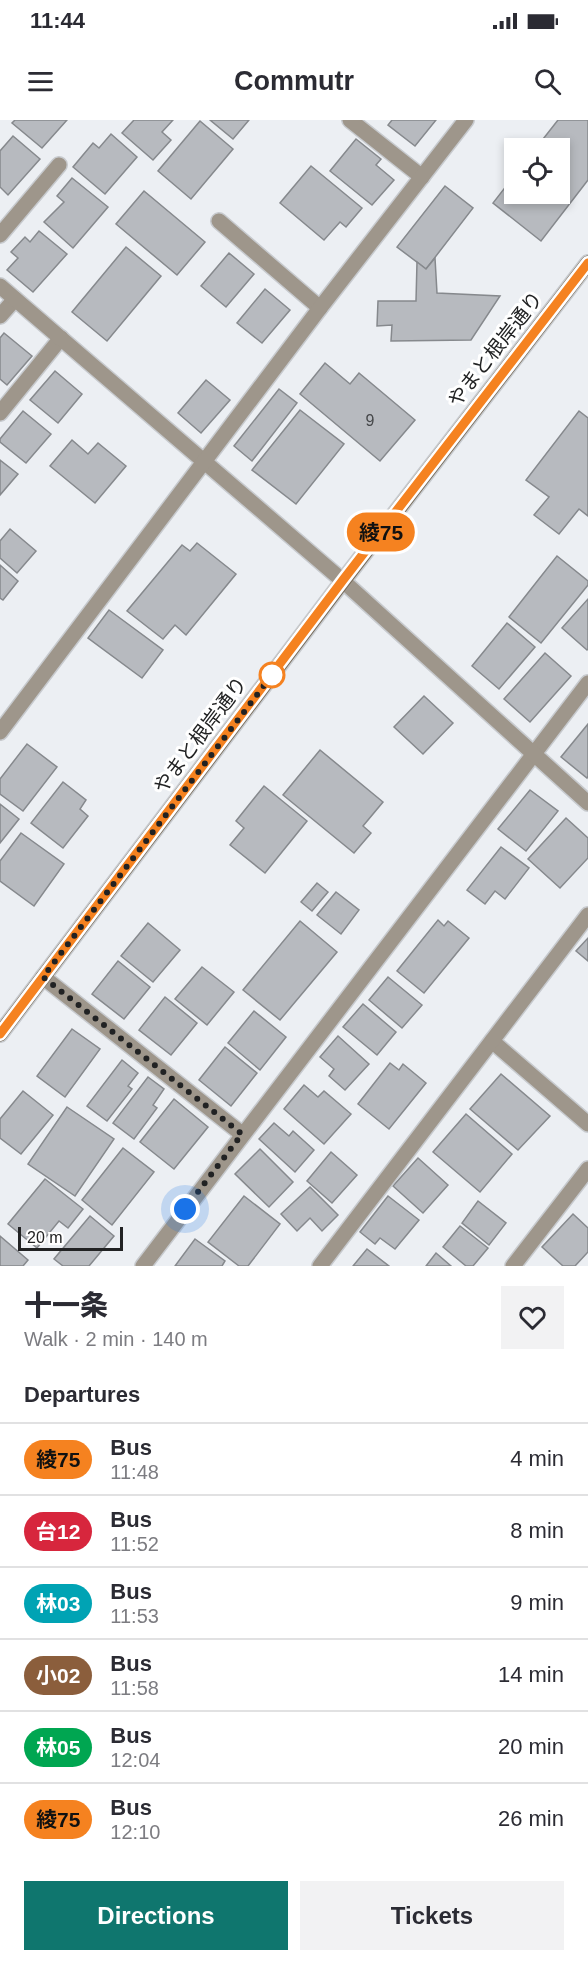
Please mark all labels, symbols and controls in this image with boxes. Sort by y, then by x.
text: 11:44 [30,8,85,33]
icon: menu [24,65,57,98]
icon: search [531,65,564,98]
text: Commutr [234,66,354,96]
map controls [504,138,570,204]
button: locate [504,138,570,204]
street label: やまと根岸通り [443,287,547,411]
house number: 9 [366,412,375,429]
line badge: 綾75 [346,512,416,552]
text: 綾75 [359,521,403,544]
unlabelled marker [259,662,285,688]
street label: やまと根岸通り [149,672,251,798]
your location [170,1194,200,1224]
scale bar [18,1224,123,1252]
text: 20 m [27,1229,63,1246]
button: heart [501,1286,564,1349]
text: 十一条 [24,1290,108,1321]
text: Walk · 2 min · 140 m [24,1328,208,1350]
text: Departures [24,1382,140,1407]
text: Bus [110,1435,152,1460]
text: 4 min [510,1446,564,1471]
text: 綾75 [36,1448,80,1471]
text: 11:48 [110,1461,159,1483]
text: Bus [110,1507,152,1532]
text: 8 min [510,1518,564,1543]
text: 台12 [36,1520,80,1543]
text: 11:52 [110,1533,159,1555]
text: Bus [110,1579,152,1604]
text: 9 min [510,1590,564,1615]
text: 林03 [36,1592,80,1615]
text: 11:53 [110,1605,159,1627]
text: Bus [110,1651,152,1676]
text: 14 min [498,1662,564,1687]
text: 小02 [36,1664,80,1687]
text: 11:58 [110,1677,159,1699]
text: Bus [110,1723,152,1748]
text: 20 min [498,1734,564,1759]
text: 林05 [36,1736,80,1759]
text: 12:04 [110,1749,160,1771]
text: Bus [110,1795,152,1820]
text: 26 min [498,1806,564,1831]
text: 綾75 [36,1808,80,1831]
text: 12:10 [110,1821,160,1843]
button: Directions [24,1881,288,1950]
button: Tickets [300,1881,564,1950]

